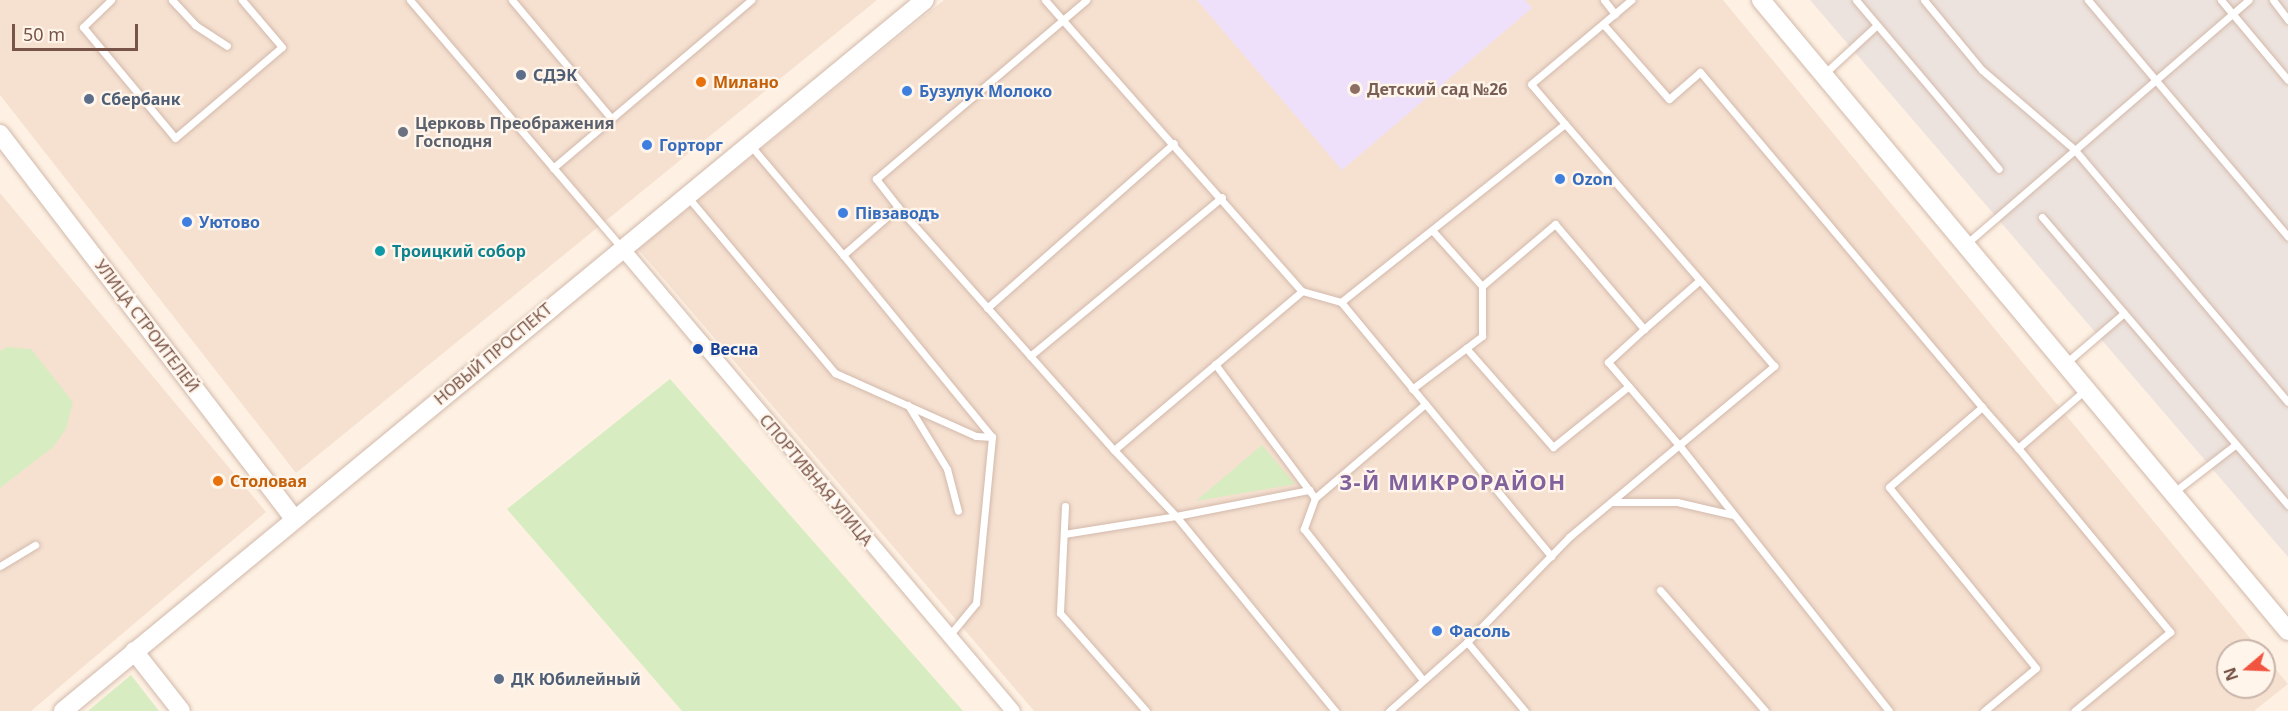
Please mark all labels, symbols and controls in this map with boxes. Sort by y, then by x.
scale bar [15,12,141,50]
text: 50 m [23,22,65,46]
place label: СДЭК [533,65,577,85]
marker: СДЭК [514,68,528,82]
place label: Милано [713,72,779,92]
marker: Милано [694,75,708,89]
place label: Детский сад №26 [1367,79,1508,99]
place label: Бузулук Молоко [919,81,1052,101]
marker: Детский сад №26 [1348,82,1362,96]
marker: Бузулук Молоко [900,84,914,98]
place label: Сбербанк [101,89,181,109]
marker: Сбербанк [82,92,96,106]
place label: Церковь Преображения Господня [415,113,614,151]
marker: Церковь Преображения Господня [396,125,410,139]
place label: Горторг [659,135,723,155]
marker: Горторг [640,138,654,152]
place label: Ozon [1572,169,1613,189]
marker: Ozon [1553,172,1567,186]
place label: Півзаводъ [855,203,939,223]
marker: Півзаводъ [836,206,850,220]
place label: Уютово [199,212,260,232]
marker: Уютово [180,215,194,229]
place label: Троицкий собор [392,241,526,261]
marker: Троицкий собор [373,244,387,258]
street label: УЛИЦА СТРОИТЕЛЕЙ [91,256,203,396]
street label: НОВЫЙ ПРОСПЕКТ [430,299,556,409]
place label: Весна [710,339,758,359]
marker: Весна [691,342,705,356]
street label: СПОРТИВНАЯ УЛИЦА [755,410,877,550]
district label: 3-Й МИКРОРАЙОН [1339,469,1567,495]
place label: Столовая [230,471,307,491]
marker: Столовая [211,474,225,488]
place label: Фасоль [1449,621,1511,641]
marker: Фасоль [1430,624,1444,638]
north arrow [2216,639,2276,699]
text: N [2218,664,2243,684]
place label: ДК Юбилейный [511,669,641,689]
marker: ДК Юбилейный [492,672,506,686]

